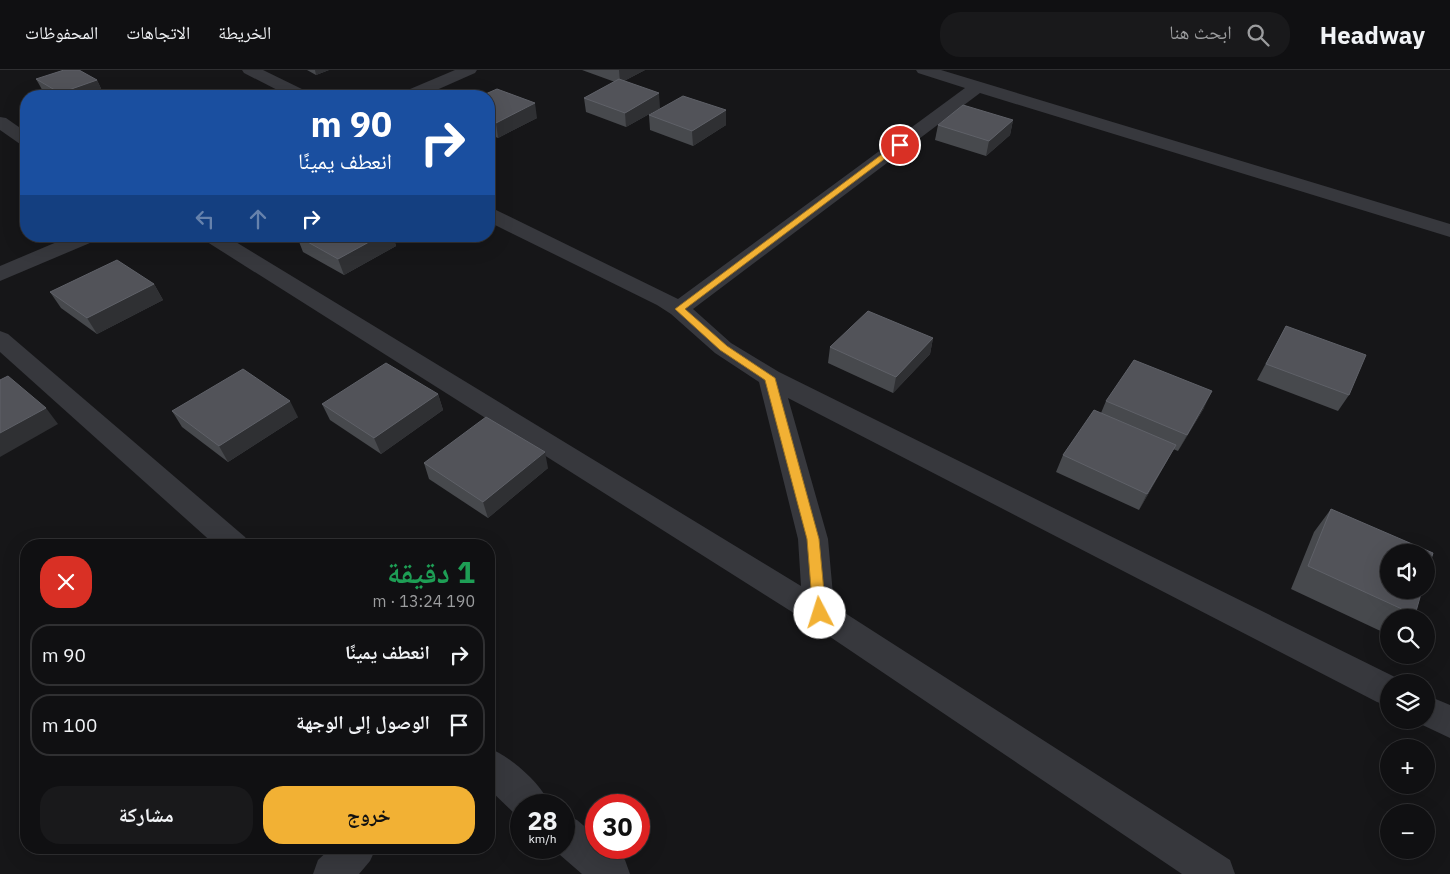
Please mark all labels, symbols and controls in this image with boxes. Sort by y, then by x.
search box [940,12,1290,57]
text: Headway [1320,19,1425,51]
text: ابحث هنا [1169,20,1232,44]
text: المحفوظات [25,21,98,44]
text: الاتجاهات [126,21,190,44]
text: الخريطة [218,21,271,44]
icon: search [1244,21,1272,49]
text: 90 m [310,101,392,147]
icon: right [410,110,475,175]
pin [879,124,921,166]
icon: arrive [886,131,914,159]
text: انعطف يمينًا [298,146,392,175]
icon: left [191,205,219,233]
icon: ahead [244,205,272,233]
icon: right [297,205,325,233]
map controls [1380,544,1435,859]
button: sound [1380,544,1435,599]
text: 1 دقيقة [387,552,475,591]
button: close [40,556,92,608]
position arrow [793,586,845,638]
text: 190 m · 13:24 [373,591,475,611]
button: search [1380,609,1435,664]
text: انعطف يمينًا [345,640,430,664]
icon: right [445,641,473,669]
text: 90 m [42,643,86,667]
button: layers [1380,674,1435,729]
text: الوصول إلى الوجهة [296,710,430,734]
icon: arrive [445,711,473,739]
text: 100 m [42,713,97,737]
button: + [1380,739,1435,794]
button: مشاركة [40,786,253,844]
button: خروج [263,786,475,844]
speed limit sign: 30 [585,794,650,859]
text: 28 [527,804,558,837]
button: − [1380,804,1435,859]
text: km/h [528,831,557,846]

